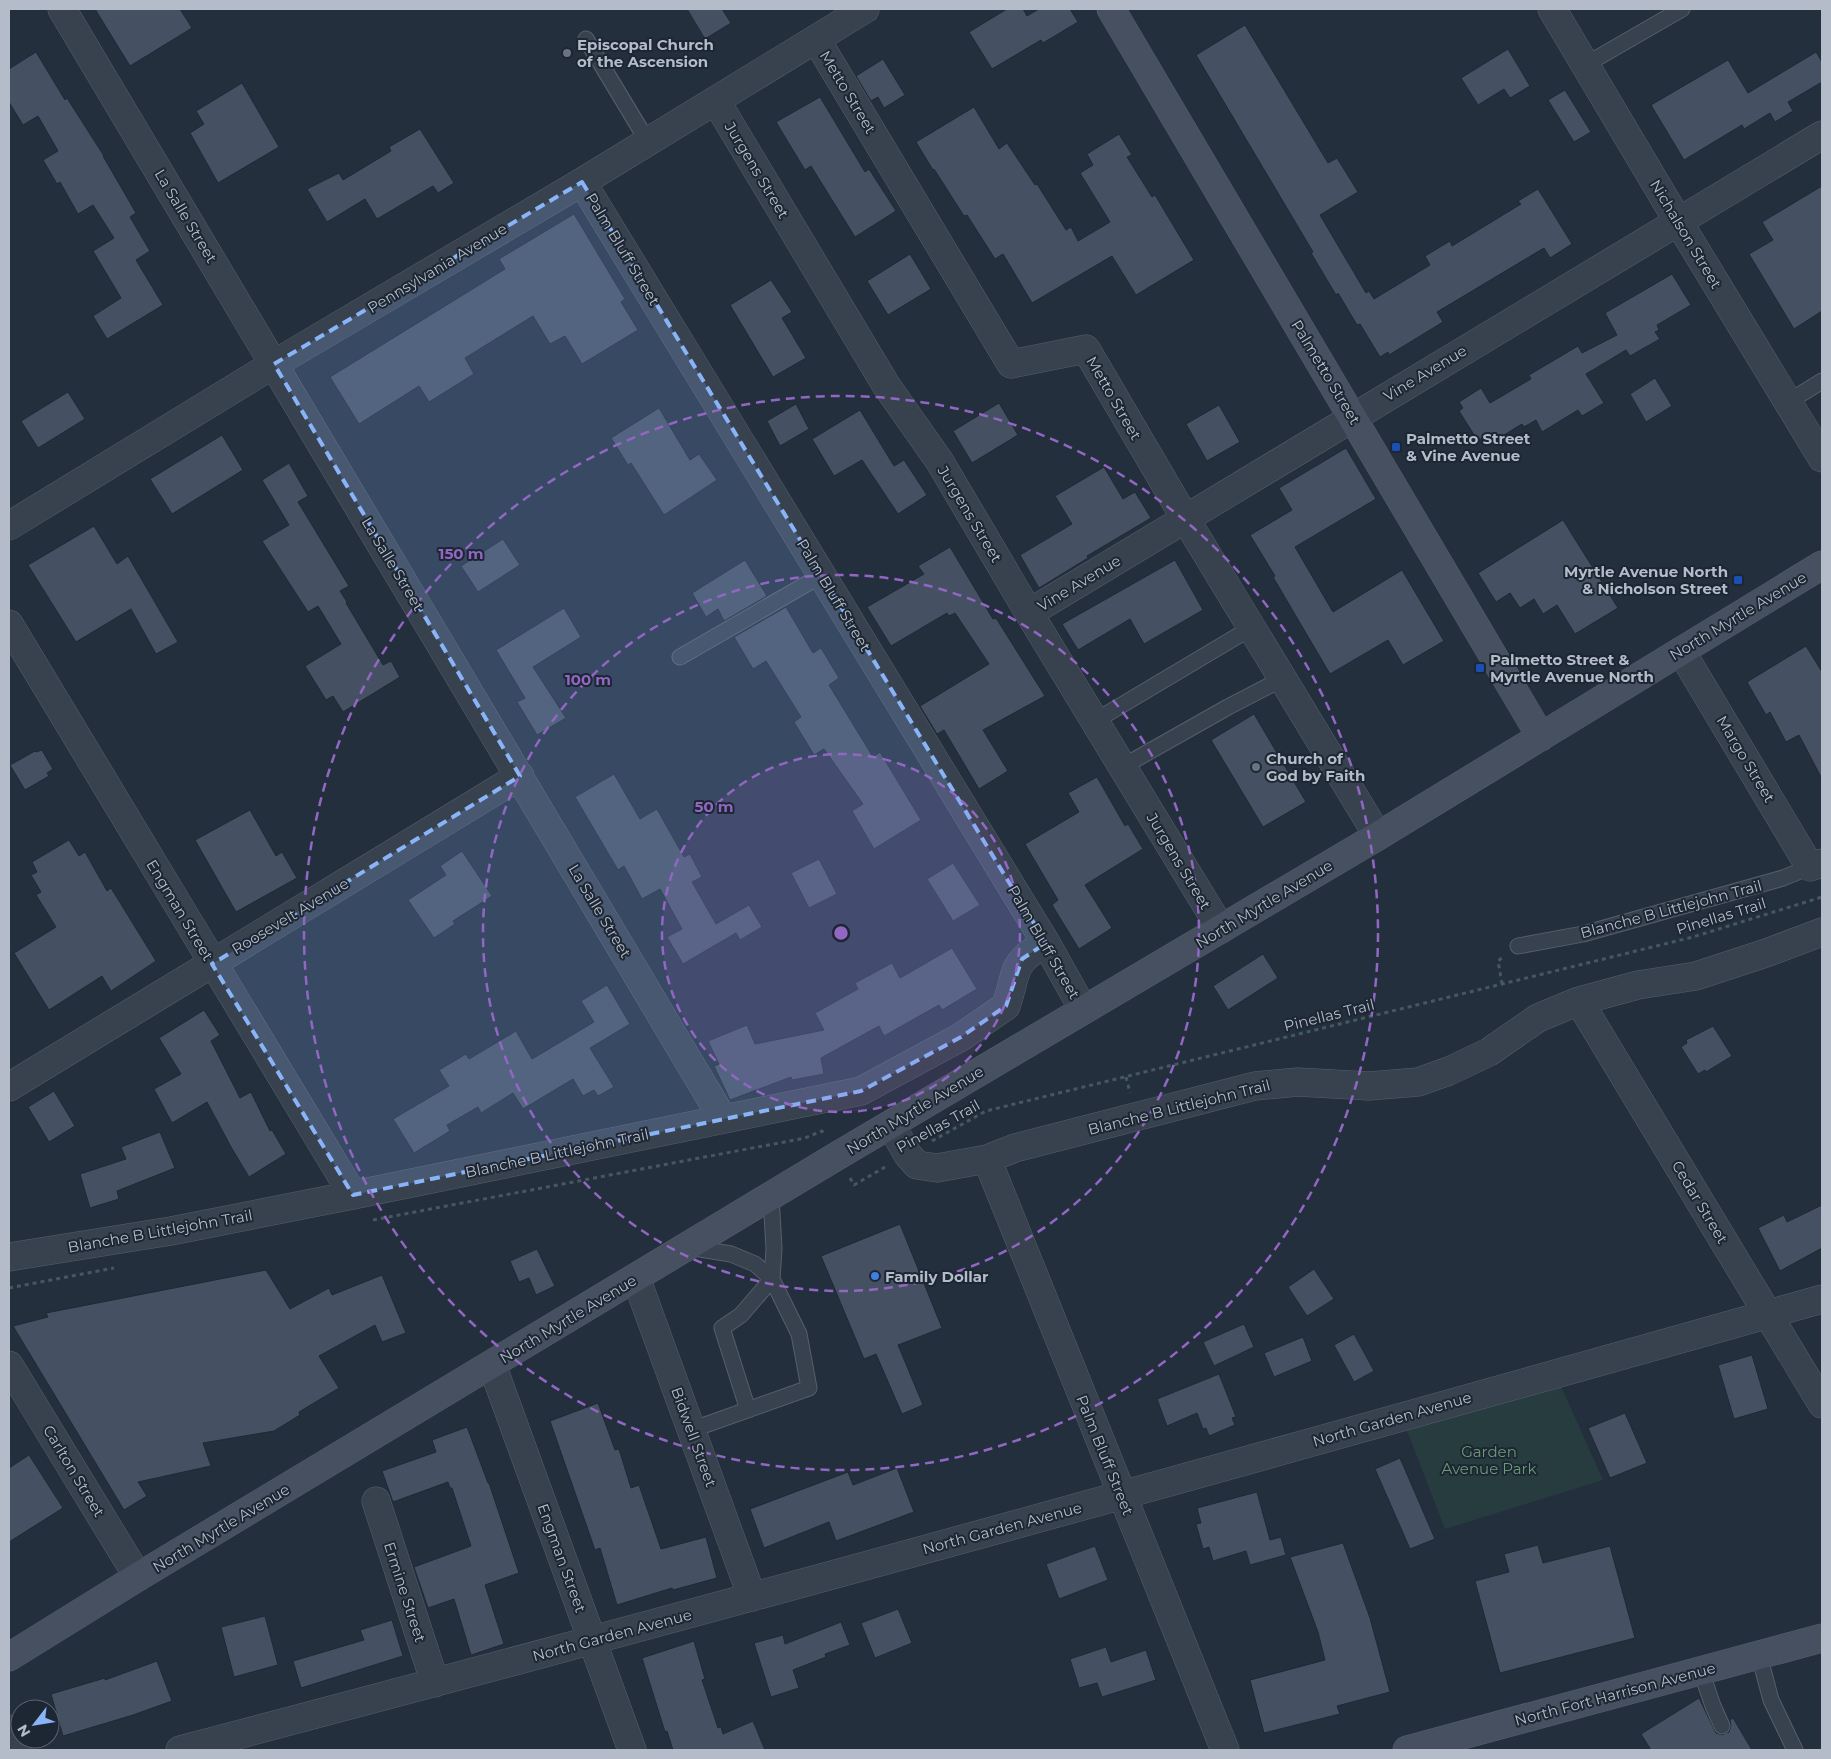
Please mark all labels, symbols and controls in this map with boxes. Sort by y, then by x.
place label: Episcopal Church of the Ascension [577,35,714,71]
marker: Episcopal Church of the Ascension [561,47,573,59]
street label: Metto Street [816,47,880,137]
street label: Jurgens Street [720,117,793,222]
street label: La Salle Street [151,166,221,266]
street label: Nichalson Street [1646,176,1726,292]
street label: Palm Bluff Street [582,189,664,309]
street label: Pennsylvania Avenue [364,219,510,317]
street label: Palmetto Street [1287,316,1365,428]
street label: Vine Avenue [1380,341,1470,405]
street label: Metto Street [1082,353,1146,443]
place label: Palmetto Street & Vine Avenue [1406,429,1531,465]
marker: Palmetto Street & Vine Avenue [1390,441,1402,453]
street label: Jurgens Street [933,461,1006,566]
street label: La Salle Street [358,514,428,614]
street label: Palm Bluff Street [793,535,875,655]
text: 150 m [439,544,483,563]
street label: Vine Avenue [1034,551,1124,615]
place label: Myrtle Avenue North & Nicholson Street [1564,562,1728,598]
street label: North Myrtle Avenue [1666,568,1810,664]
marker: Myrtle Avenue North & Nicholson Street [1732,574,1744,586]
place label: Palmetto Street & Myrtle Avenue North [1490,650,1654,686]
marker: Palmetto Street & Myrtle Avenue North [1474,662,1486,674]
text: 100 m [565,670,611,689]
street label: Margo Street [1713,712,1779,806]
place label: Church of God by Faith [1266,749,1365,785]
marker: Church of God by Faith [1250,761,1262,773]
text: 50 m [694,797,734,816]
street label: Jurgens Street [1142,808,1215,913]
street label: Engman Street [142,856,218,964]
street label: North Myrtle Avenue [1192,856,1336,952]
street label: La Salle Street [565,861,635,961]
street label: Roosevelt Avenue [228,874,352,958]
street label: Blanche B Littlejohn Trail [1578,876,1764,942]
street label: Palm Bluff Street [1004,882,1084,1002]
street label: Pinellas Trail [1674,893,1768,939]
centre of rings [832,924,850,942]
street label: Pinellas Trail [1282,995,1376,1035]
street label: North Myrtle Avenue [843,1062,987,1158]
street label: Blanche B Littlejohn Trail [1086,1075,1272,1139]
street label: Pinellas Trail [893,1095,983,1157]
street label: Blanche B Littlejohn Trail [463,1124,651,1182]
street label: Cedar Street [1668,1157,1732,1247]
street label: Blanche B Littlejohn Trail [66,1205,254,1257]
place label: Family Dollar [885,1267,989,1286]
marker: Family Dollar [869,1270,881,1282]
street label: North Myrtle Avenue [496,1271,640,1367]
street label: Bidwell Street [667,1384,721,1490]
street label: North Garden Avenue [1310,1387,1474,1451]
street label: Palm Bluff Street [1072,1392,1138,1518]
street label: Carlton Street [39,1422,109,1520]
park label: Garden Avenue Park [1442,1442,1536,1478]
street label: North Myrtle Avenue [149,1480,293,1576]
street label: North Garden Avenue [920,1498,1084,1558]
street label: Engman Street [533,1501,591,1615]
street label: Ermine Street [380,1539,430,1645]
street label: North Garden Avenue [530,1605,694,1665]
street label: North Fort Harrison Avenue [1512,1658,1718,1730]
north arrow [10,1699,60,1749]
text: N [13,1721,34,1740]

